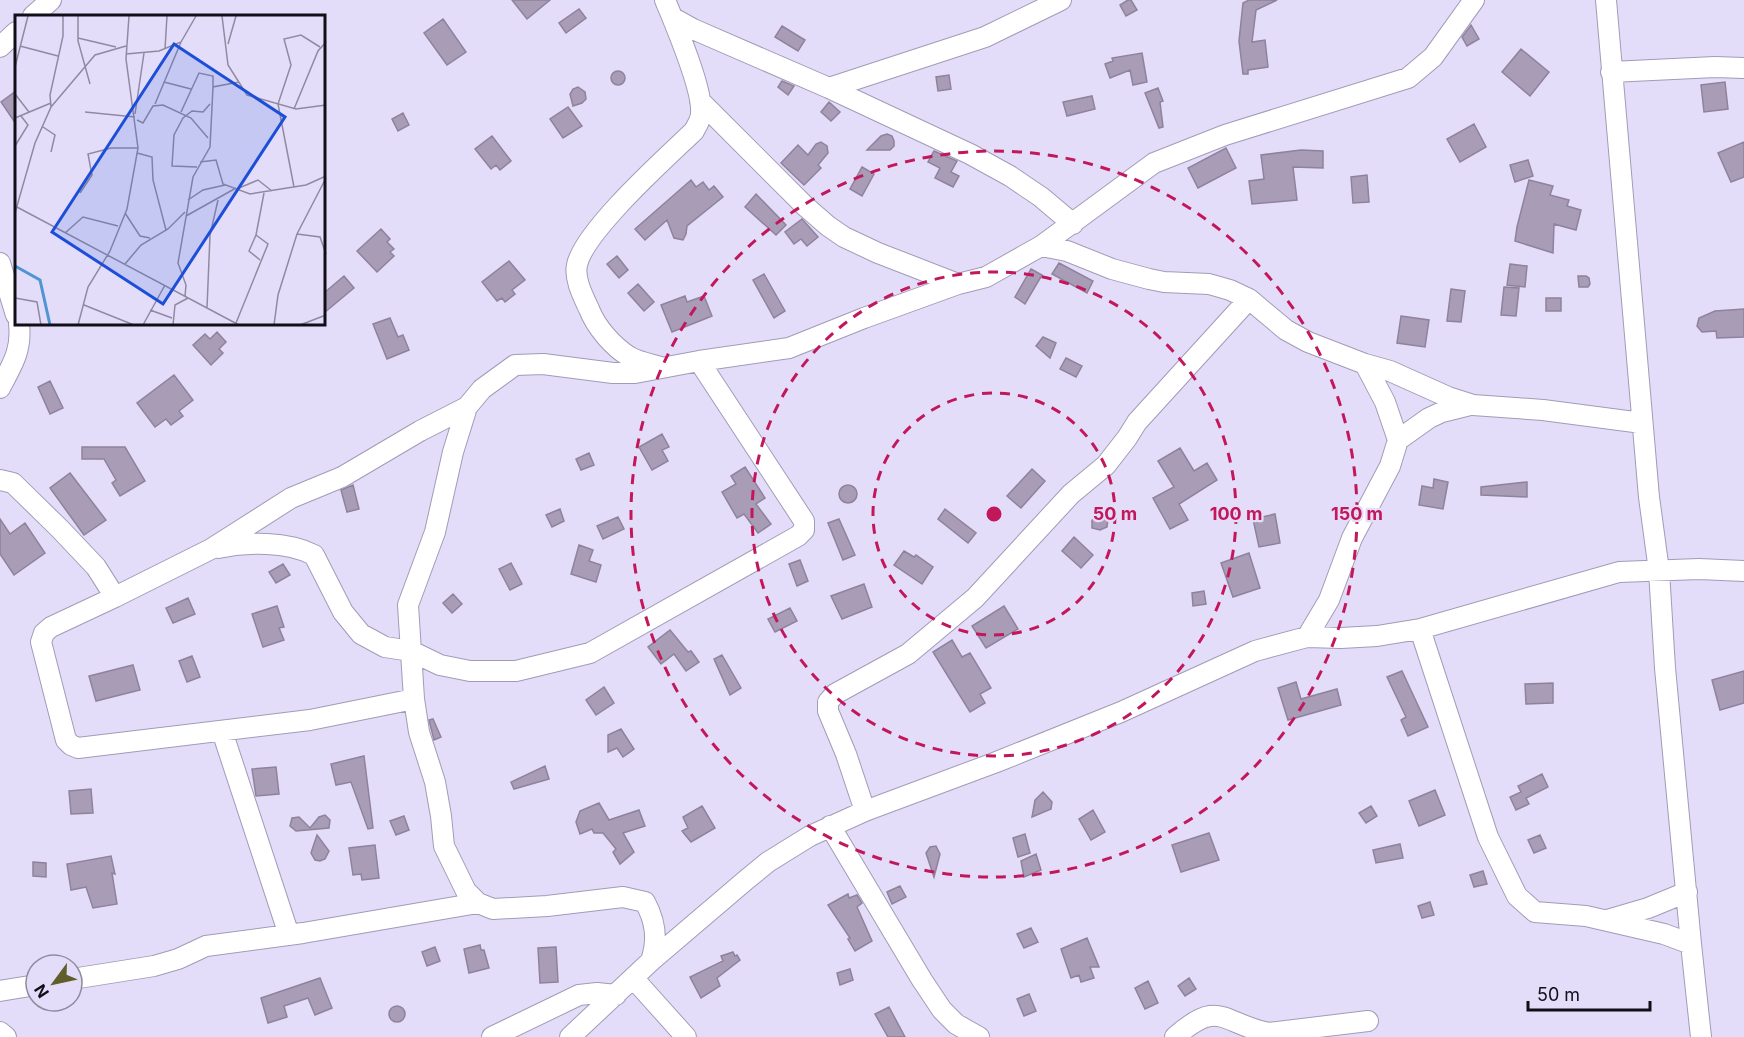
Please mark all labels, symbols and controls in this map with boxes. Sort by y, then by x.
inset map [15,15,326,326]
text: 50 m [1093,503,1137,524]
text: 100 m [1210,503,1262,524]
text: 150 m [1331,503,1383,524]
centre of rings [984,504,1004,524]
north arrow [24,953,84,1013]
scale bar [1528,974,1650,1012]
text: N [30,981,53,1002]
text: 50 m [1537,984,1580,1005]

